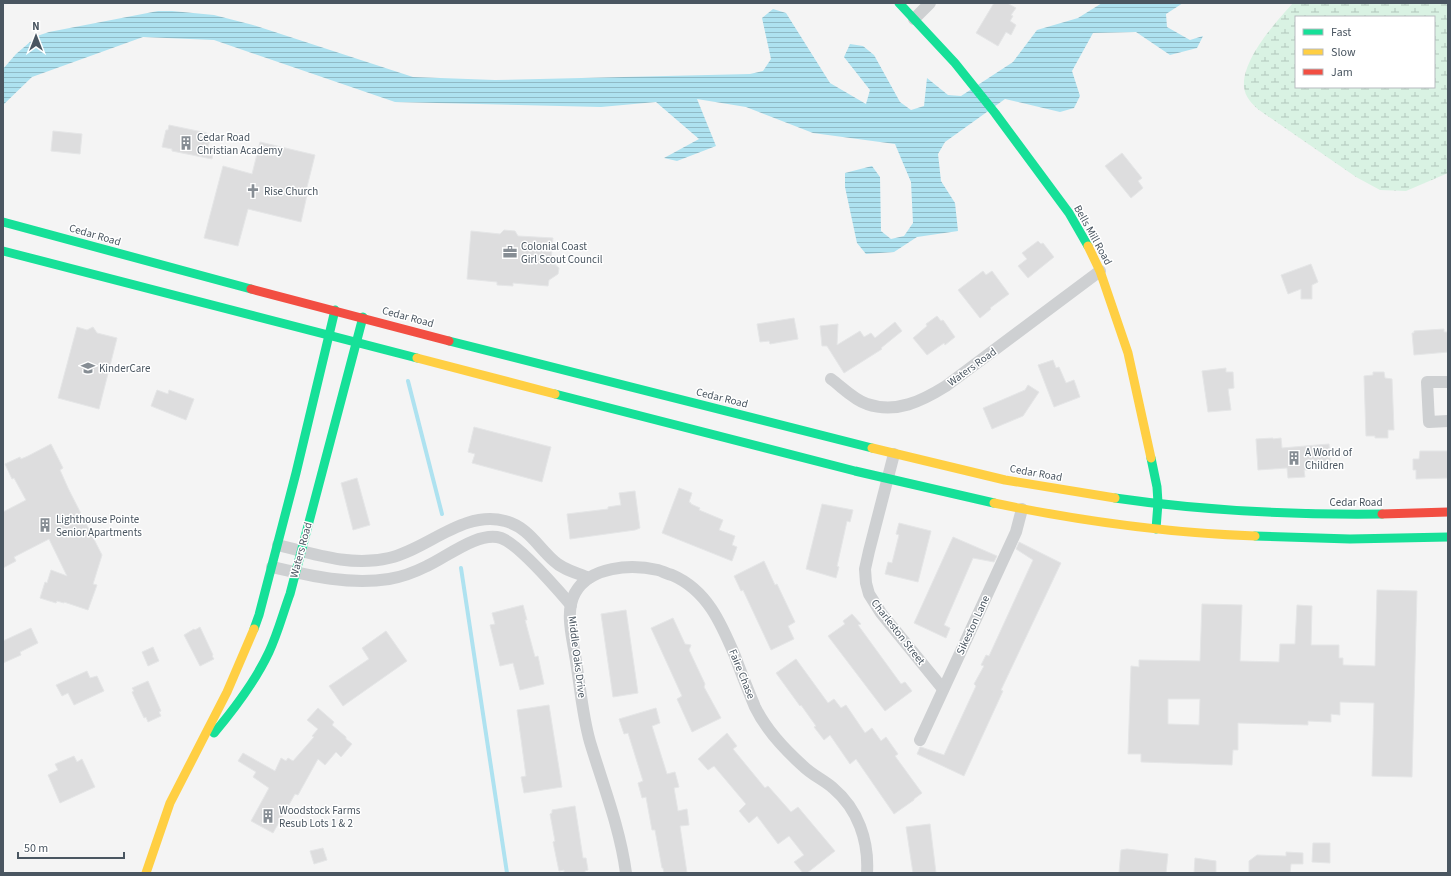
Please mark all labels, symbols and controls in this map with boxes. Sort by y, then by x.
north arrow [16,16,56,56]
legend [1295,16,1435,88]
text: N [32,19,40,34]
text: Fast [1331,24,1351,41]
text: Slow [1331,44,1356,61]
text: Jam [1331,64,1353,81]
place label: Cedar Road Christian Academy [197,130,283,158]
building icon: Cedar Road Christian Academy [178,135,194,151]
church icon: Rise Church [245,183,261,199]
place label: Rise Church [264,184,318,199]
street label: Bells Mill Road [1070,202,1116,268]
street label: Cedar Road [67,220,123,250]
place label: Colonial Coast Girl Scout Council [521,239,603,267]
office icon: Colonial Coast Girl Scout Council [502,244,518,260]
street label: Cedar Road [380,303,436,331]
street label: Waters Road [945,344,999,390]
school or university icon: KinderCare [80,360,96,376]
place label: KinderCare [99,361,151,376]
street label: Cedar Road [694,384,750,412]
place label: A World of Children [1305,445,1353,473]
building icon: A World of Children [1286,450,1302,466]
street label: Cedar Road [1009,461,1063,485]
street label: Cedar Road [1329,495,1383,510]
place label: Lighthouse Pointe Senior Apartments [56,512,142,540]
building icon: Lighthouse Pointe Senior Apartments [37,517,53,533]
street label: Waters Road [286,520,316,580]
street label: Sikeston Lane [953,592,994,657]
street label: Charleston Street [868,596,929,668]
street label: Middle Oaks Drive [565,615,590,699]
street label: Faire Chase [725,647,759,702]
place label: Woodstock Farms Resub Lots 1 & 2 [279,803,361,831]
building icon: Woodstock Farms Resub Lots 1 & 2 [260,808,276,824]
scale bar [18,834,124,860]
text: 50 m [24,840,48,857]

